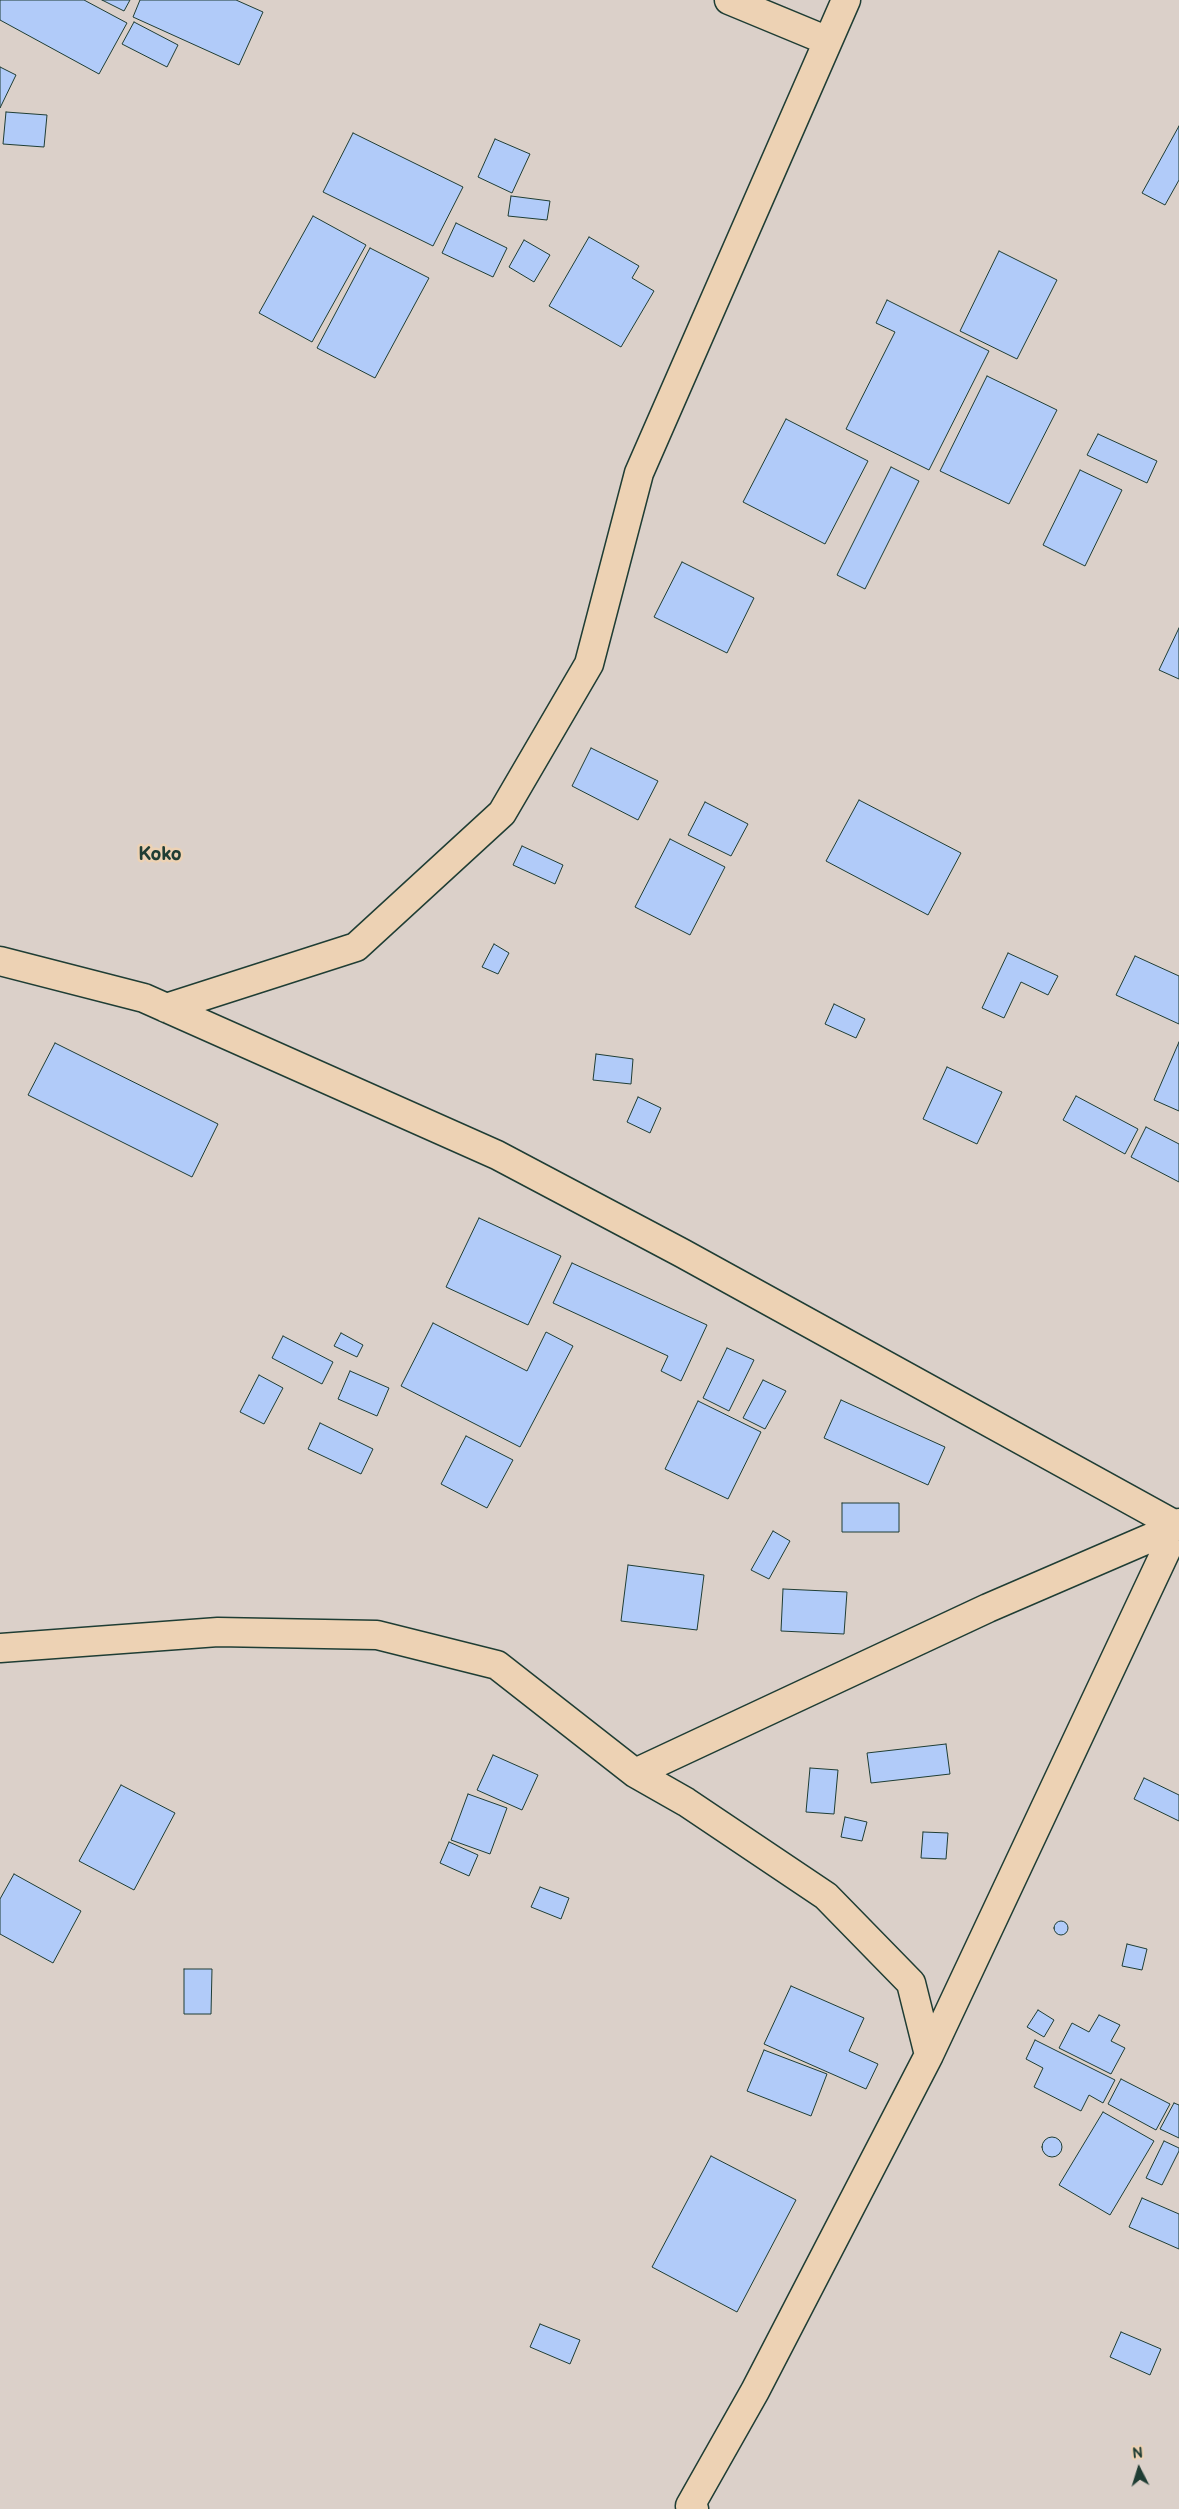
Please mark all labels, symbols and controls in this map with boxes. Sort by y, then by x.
district label: Koko [138,844,182,866]
north arrow [1114,2444,1164,2494]
text: N [1132,2445,1144,2462]

